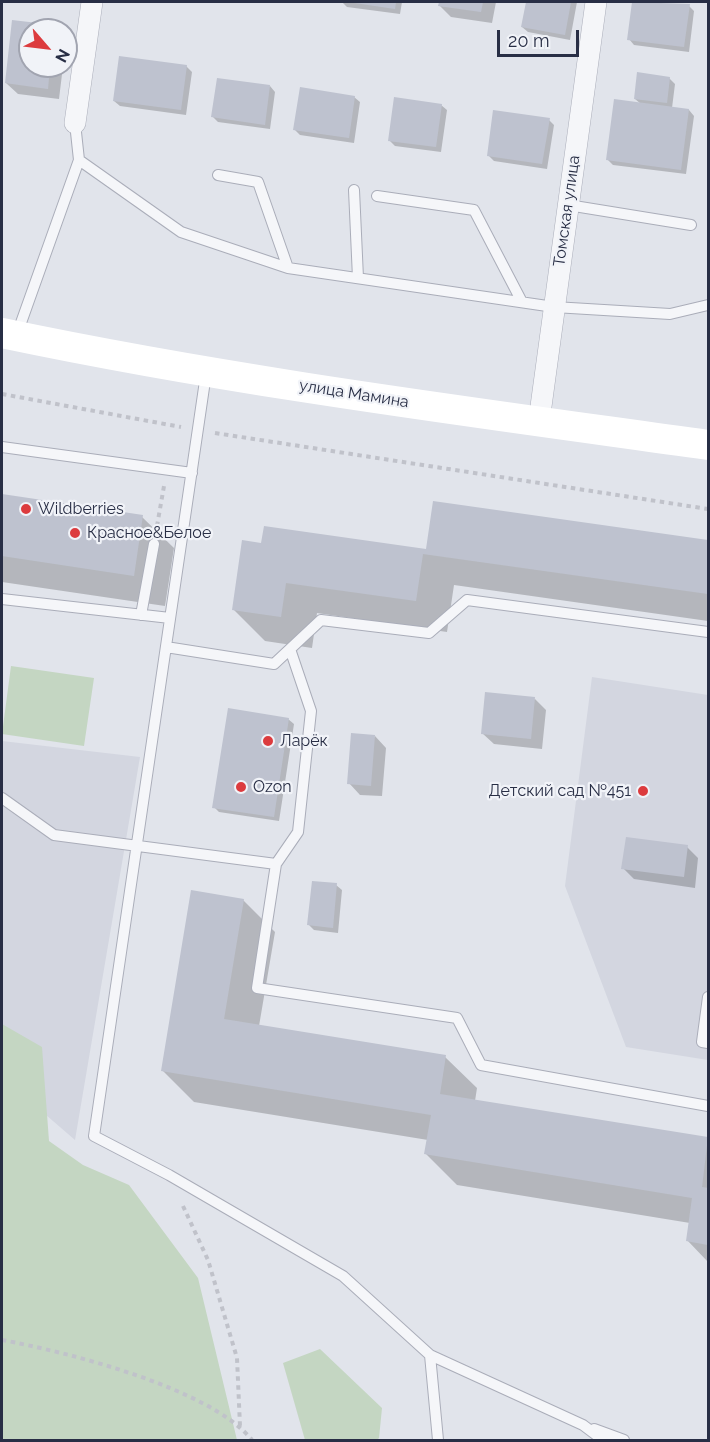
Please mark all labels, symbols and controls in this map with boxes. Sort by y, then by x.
north arrow [18,18,78,78]
scale bar [500,18,582,56]
text: 20 m [508,30,550,51]
text: N [51,46,74,66]
street label: Томская улица [550,154,584,268]
street label: улица Мамина [298,376,410,412]
place label: Wildberries [38,499,124,519]
marker: Wildberries [19,502,33,516]
place label: Красное&Белое [87,523,211,543]
marker: Красное&Белое [68,526,82,540]
place label: Ларёк [280,731,328,751]
marker: Ларёк [261,734,275,748]
place label: Ozon [253,777,292,797]
marker: Ozon [234,780,248,794]
place label: Детский сад №451 [488,781,631,801]
marker: Детский сад №451 [636,784,650,798]

